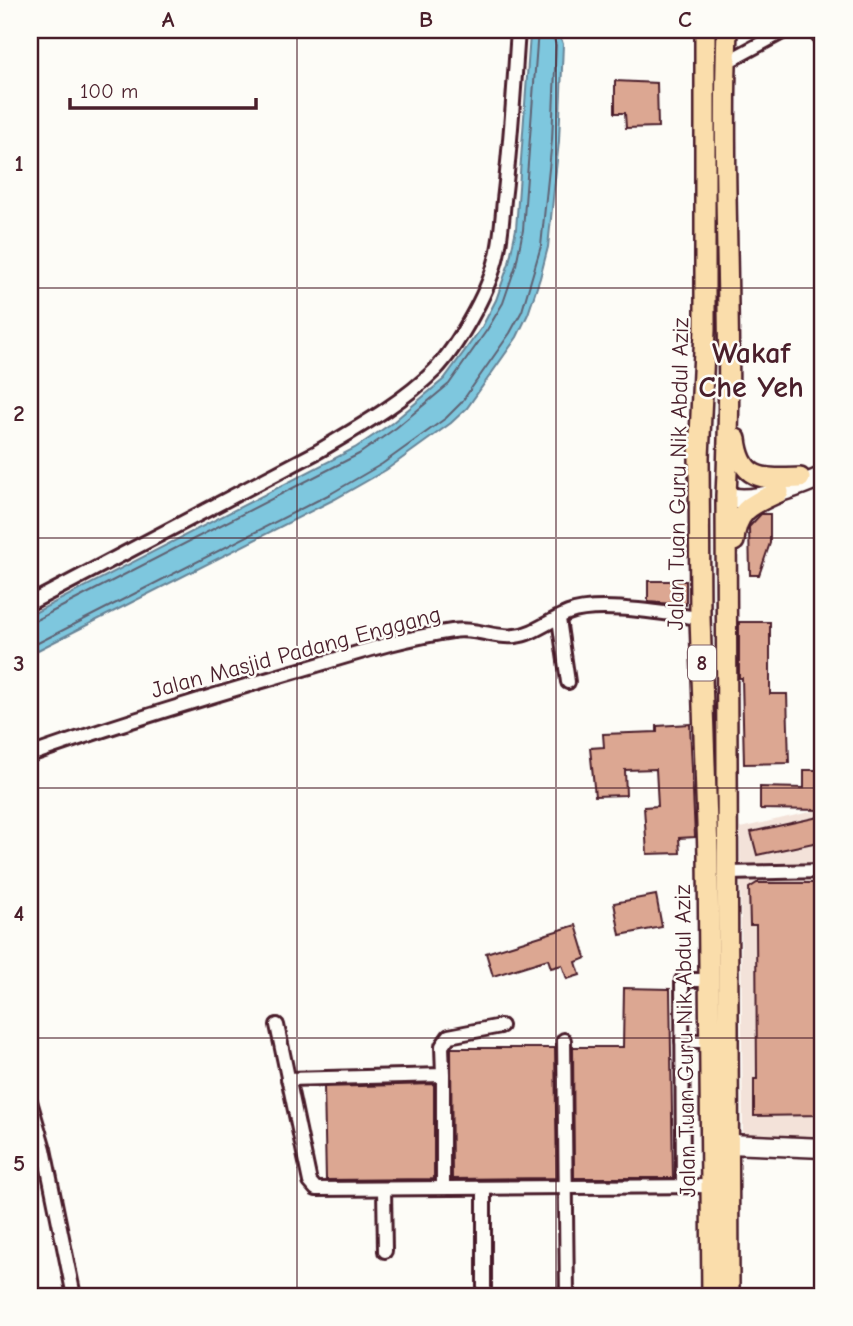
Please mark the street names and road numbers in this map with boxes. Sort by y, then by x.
street label: Jalan Tuan Guru Nik Abdul Aziz [662,318,694,630]
street label: Jalan Masjid Padang Enggang [148,600,444,704]
road number: 8 [688,646,716,680]
street label: Jalan Tuan Guru Nik Abdul Aziz [669,885,701,1197]

